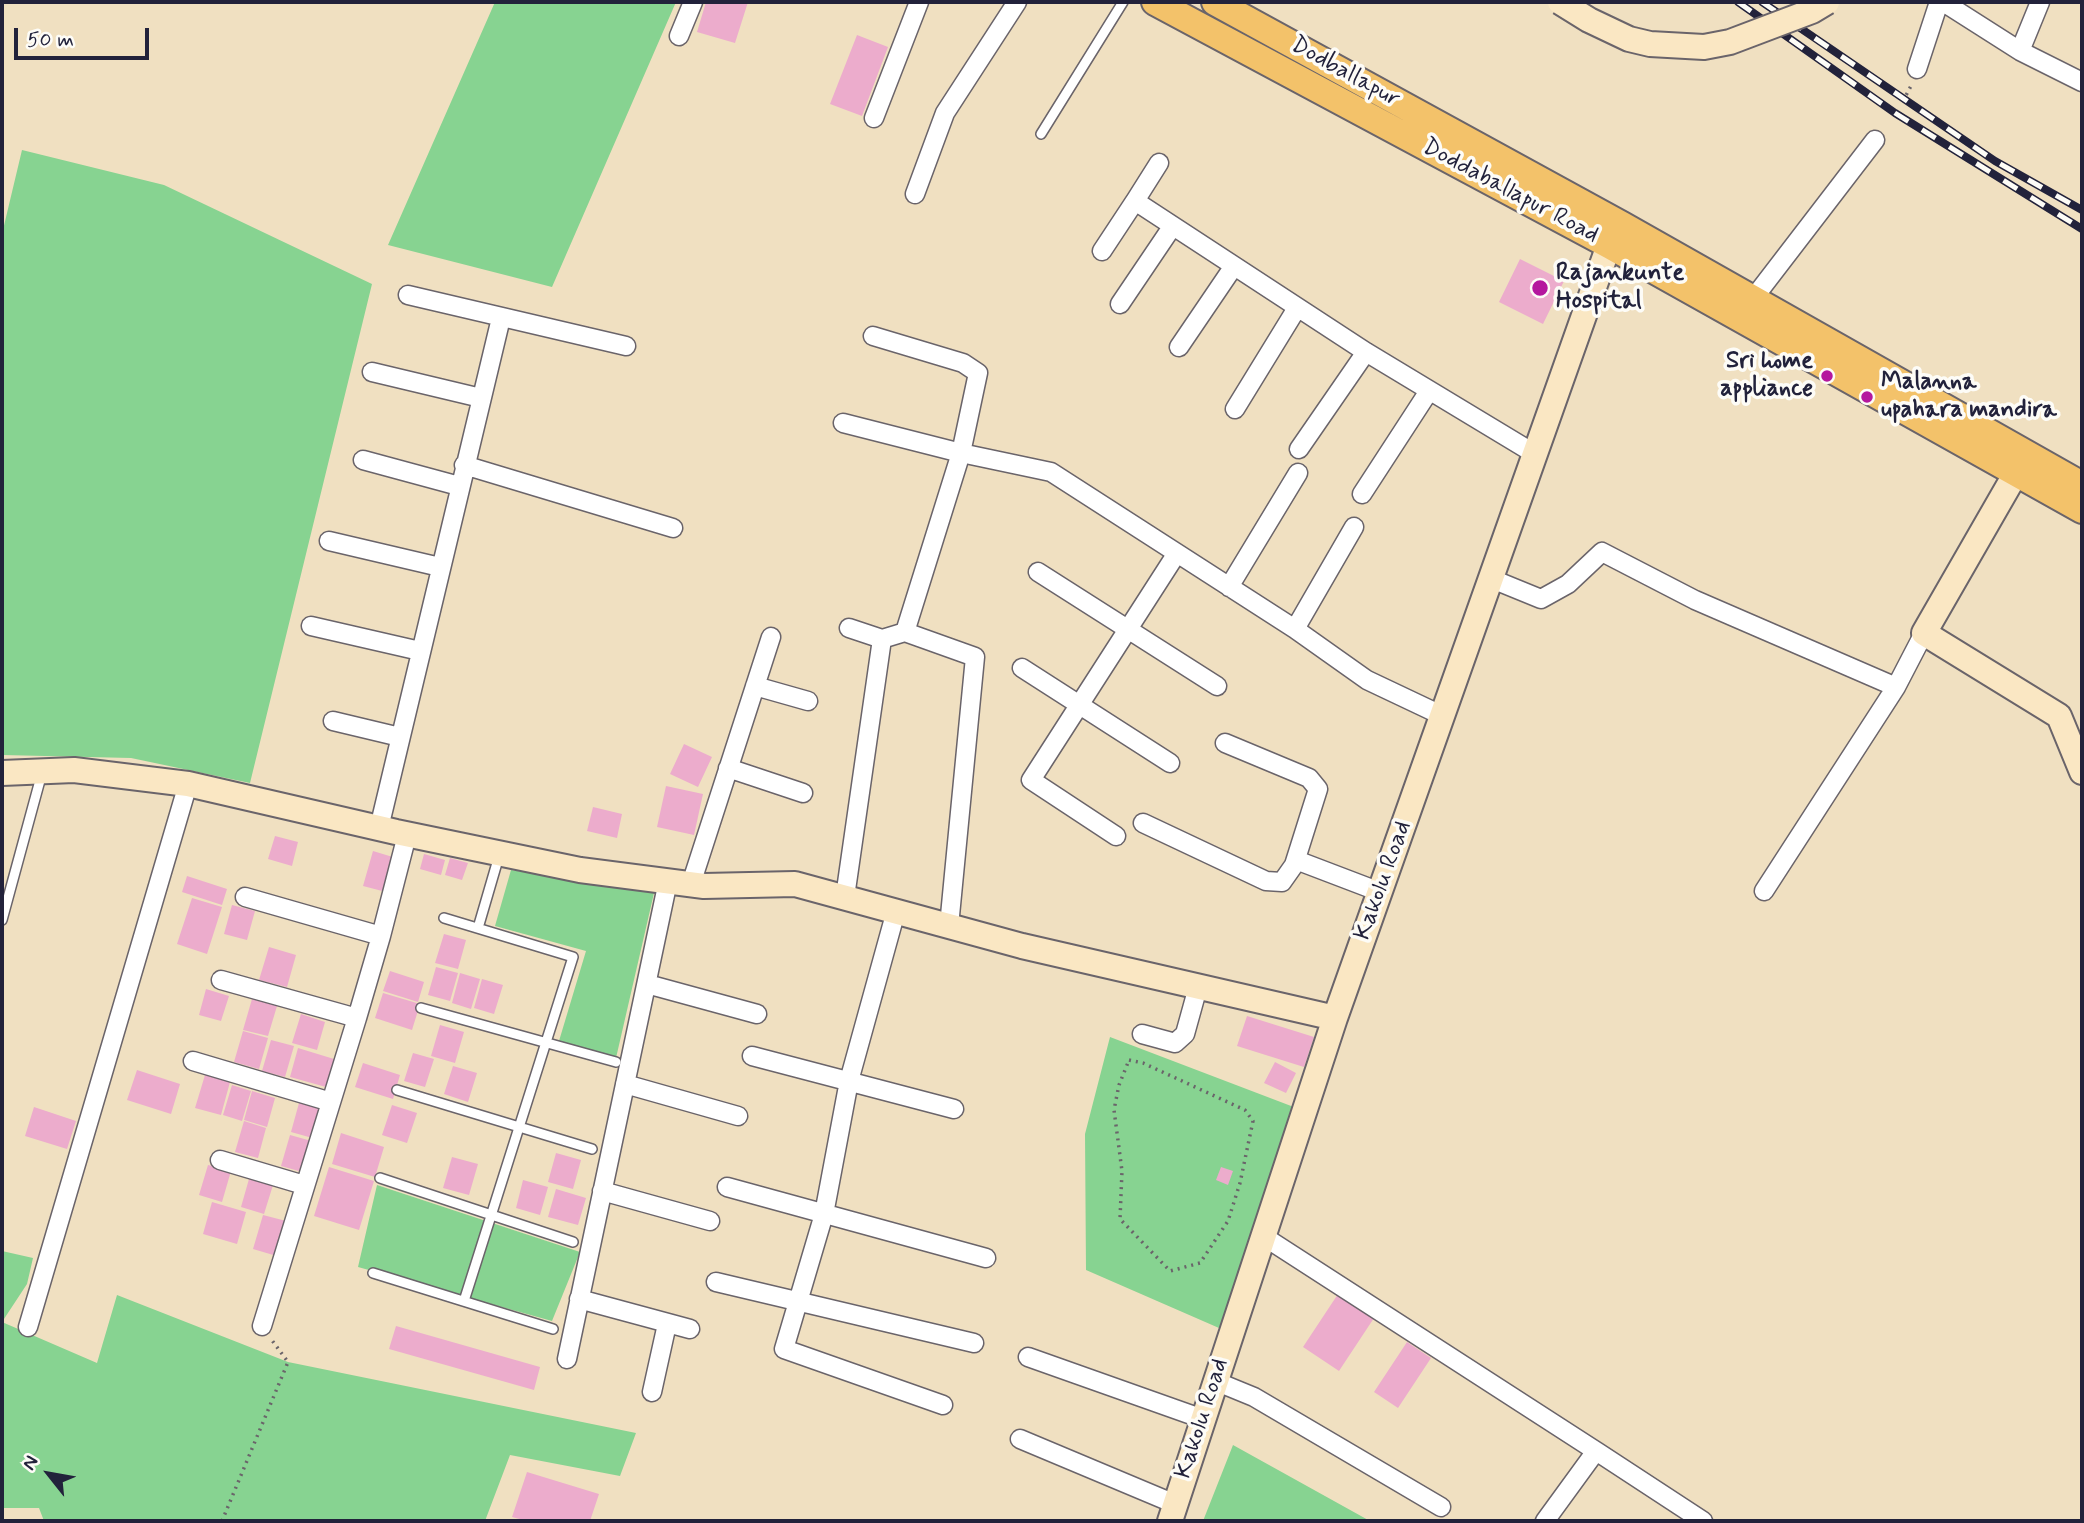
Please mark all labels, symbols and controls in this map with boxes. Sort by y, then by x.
scale bar [18,14,152,58]
text: 50 m [27,26,74,54]
street label: Dodballapur [1285,31,1405,115]
street label: Doddaballapur Road [1417,133,1603,251]
place label: Rajankunte Hospital [1556,260,1684,316]
marker: Rajankunte Hospital [1530,278,1550,298]
place label: Sri home appliance [1720,348,1813,404]
marker: Sri home appliance [1819,368,1835,384]
place label: Malanna upahara mandira [1881,369,2057,425]
marker: Malanna upahara mandira [1859,389,1875,405]
street label: Kakolu Road [1349,818,1419,944]
street label: Kakolu Road [1170,1355,1236,1483]
north arrow [14,1439,84,1509]
text: N [17,1451,45,1475]

